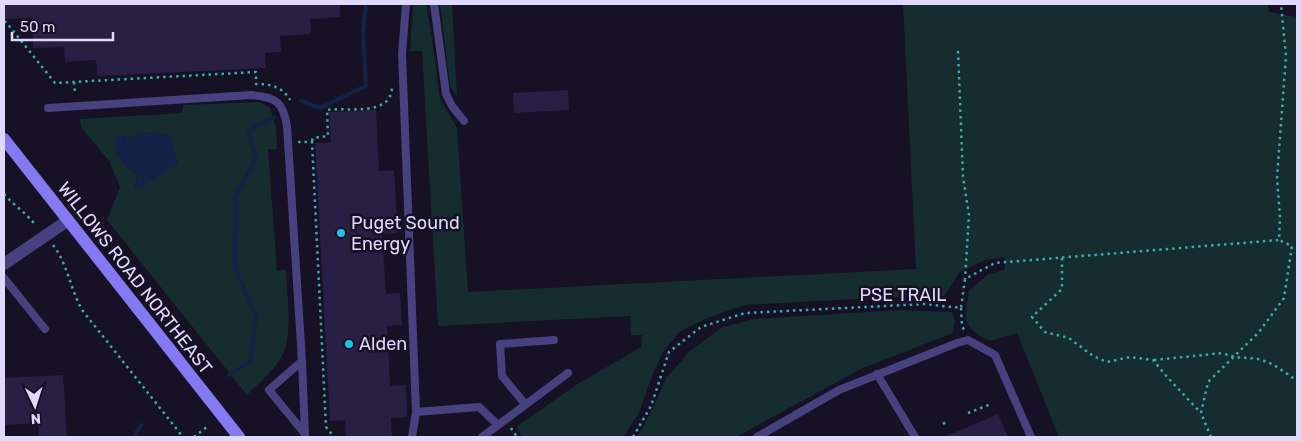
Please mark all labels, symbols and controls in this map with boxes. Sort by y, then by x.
scale bar [12,10,114,42]
text: 50 m [20,18,55,36]
street label: WILLOWS ROAD NORTHEAST [53,178,217,378]
place label: Puget Sound Energy [351,212,460,255]
marker: Puget Sound Energy [335,227,347,239]
street label: PSE TRAIL [860,284,946,306]
place label: Alden [359,333,407,355]
marker: Alden [343,338,355,350]
north arrow [10,381,60,431]
text: N [30,410,41,427]

